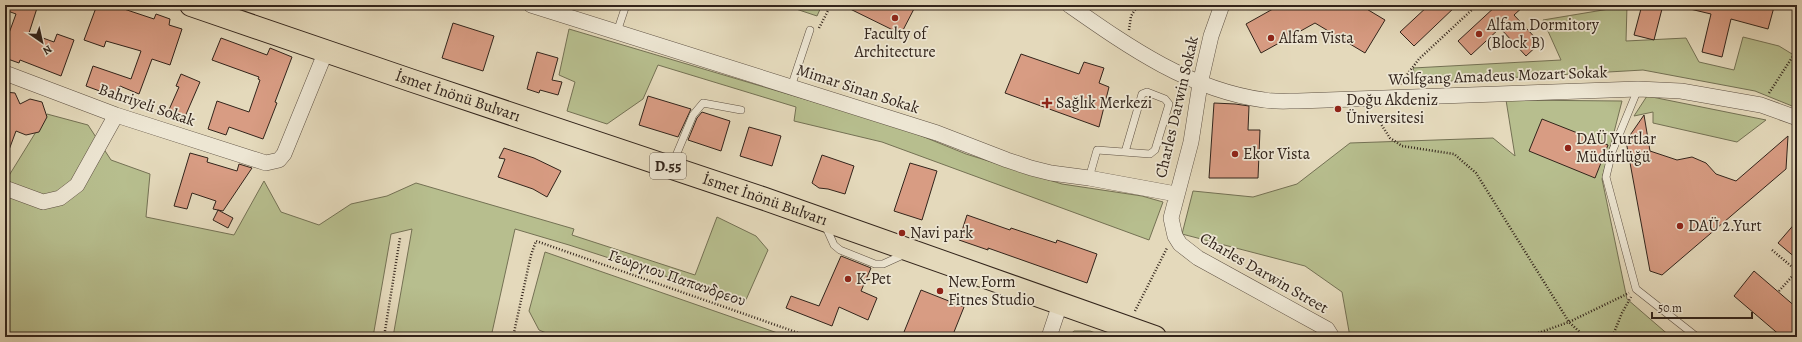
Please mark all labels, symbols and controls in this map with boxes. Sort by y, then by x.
marker: Faculty of Architecture [890,13,900,23]
place label: Alfam Dormitory (Block B) [1486,14,1600,54]
north arrow [22,22,62,62]
place label: Faculty of Architecture [853,23,936,63]
place label: Alfam Vista [1278,27,1354,49]
marker: Alfam Dormitory (Block B) [1474,29,1484,39]
marker: Alfam Vista [1266,33,1276,43]
street label: Charles Darwin Sokak [1150,34,1204,180]
text: N [40,41,55,58]
street label: Mimar Sinan Sokak [794,59,922,119]
street label: Wolfgang Amadeus Mozart Sokak [1387,61,1608,91]
street label: İsmet İnönü Bulvarı [392,65,523,127]
street label: Bahriyeli Sokak [96,78,198,132]
place label: Doğu Akdeniz Üniversitesi [1346,89,1438,129]
place label: Sağlık Merkezi [1056,92,1152,114]
marker: Sağlık Merkezi [1041,97,1053,109]
marker: Doğu Akdeniz Üniversitesi [1333,104,1343,114]
place label: DAÜ Yurtlar Müdürlüğü [1576,128,1656,168]
place label: Ekor Vista [1243,143,1311,165]
marker: DAÜ Yurtlar Müdürlüğü [1563,143,1573,153]
marker: Ekor Vista [1230,149,1240,159]
road number: D.55 [650,153,686,179]
street label: İsmet İnönü Bulvarı [700,168,830,231]
place label: DAÜ 2.Yurt [1688,215,1762,237]
marker: DAÜ 2.Yurt [1675,221,1685,231]
place label: Navi park [910,222,973,244]
street label: Charles Darwin Street [1196,227,1332,319]
marker: Navi park [897,228,907,238]
street label: Γεωργιου Παπανδρεου [605,244,749,312]
place label: K-Pet [856,268,891,290]
place label: New Form Fitnes Studio [948,271,1035,311]
marker: K-Pet [843,274,853,284]
marker: New Form Fitnes Studio [935,286,945,296]
scale bar [1652,294,1752,320]
text: 50 m [1658,300,1682,316]

